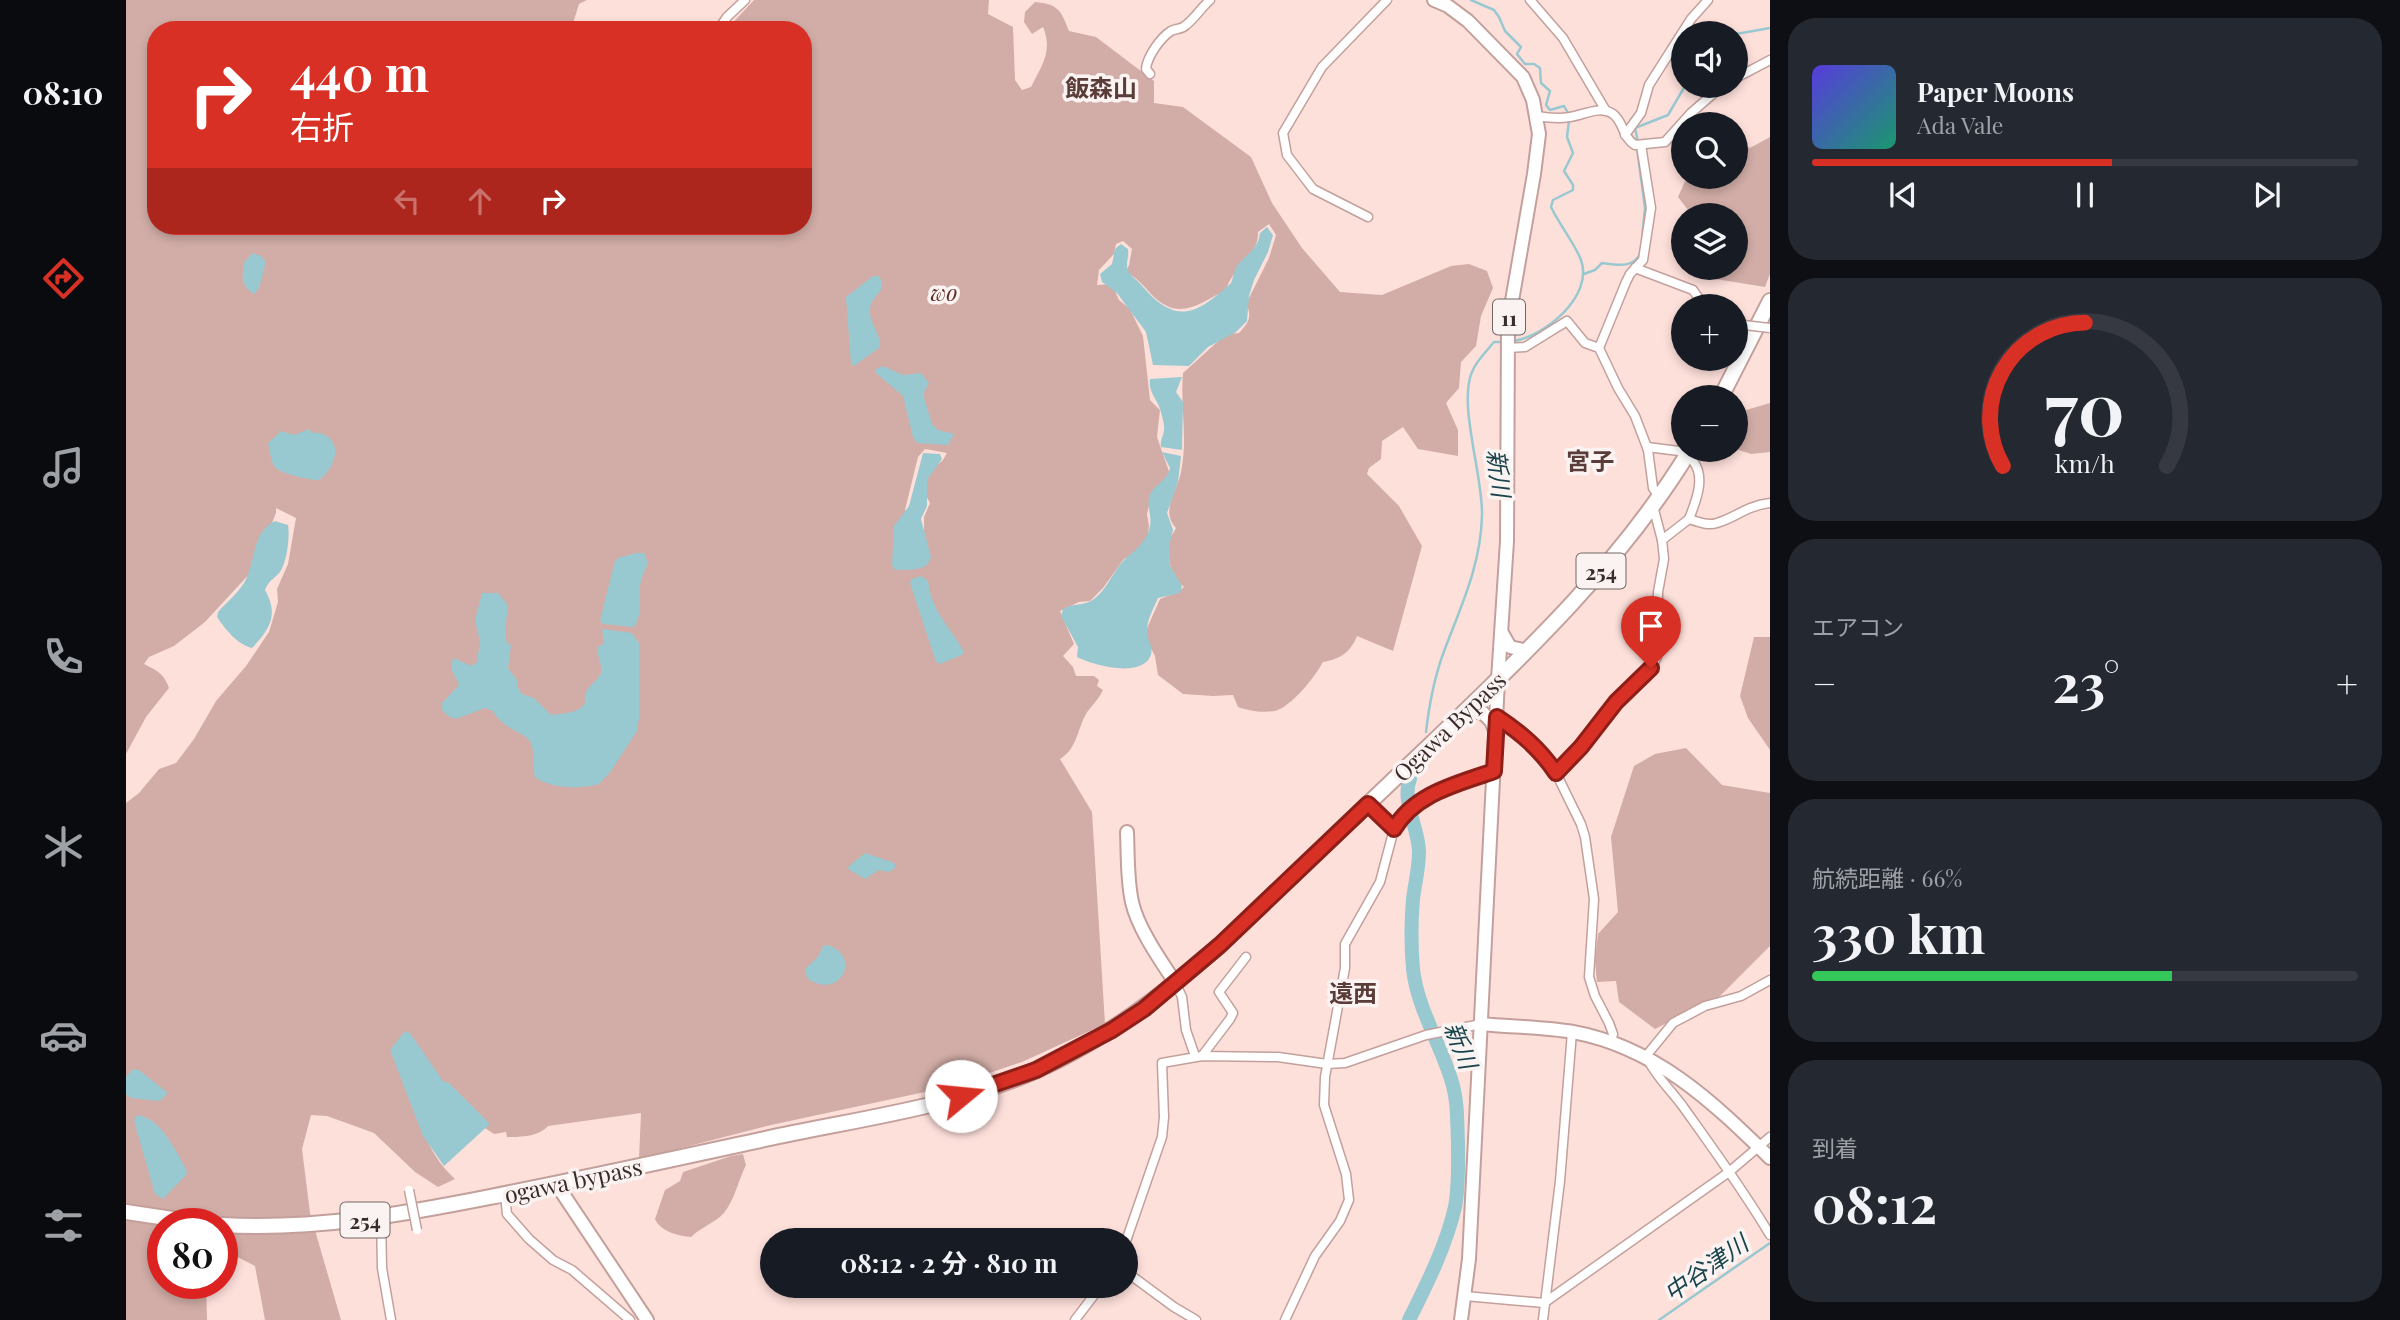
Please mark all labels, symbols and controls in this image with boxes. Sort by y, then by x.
map controls [1671,21,1748,462]
button: sound [1671,21,1748,98]
text: 440 m [290,39,429,104]
icon: right [175,49,266,140]
text: 08:10 [23,70,103,113]
district label: 飯森山 [1065,71,1137,103]
text: Paper Moons [1917,74,2074,109]
text: 右折 [290,104,354,147]
text: Ada Vale [1917,109,2004,140]
button: search [1671,112,1748,189]
icon: previous [1884,176,1922,214]
icon: pause [2066,176,2104,214]
icon: next [2248,176,2286,214]
icon: left [388,182,426,220]
icon: ahead [461,182,499,220]
icon: right [534,182,572,220]
button: layers [1671,203,1748,280]
icon: directions [39,254,88,303]
park label: wo [931,276,957,307]
button: + [1671,294,1748,371]
road number: 11 [1493,300,1525,334]
text: 70 [2045,357,2125,454]
button: − [1671,385,1748,462]
icon: music [39,443,88,492]
district label: 宮子 [1566,444,1614,476]
text: km/h [2055,445,2115,478]
water label: 新川 [1481,447,1519,502]
road number: 254 [1576,554,1626,588]
pin [1621,596,1681,668]
icon: arrive [1632,607,1670,645]
text: エアコン [1812,611,1904,642]
icon: phone [39,632,88,681]
text: 23° [2053,647,2120,716]
text: − [1812,657,1837,708]
text: + [2336,657,2358,708]
street label: Ogawa Bypass [1386,664,1512,788]
icon: climate [39,822,88,871]
text: 航続距離 · 66% [1812,862,1962,893]
text: 330 km [1812,898,1985,967]
district label: 遠西 [1329,976,1377,1008]
icon: car [39,1011,88,1060]
water label: 新川 [1438,1017,1487,1076]
position arrow [924,1059,998,1133]
text: 到着 [1812,1132,1858,1163]
street label: ogawa bypass [501,1150,645,1210]
text: 08:12 [1812,1168,1937,1237]
icon: filters [39,1201,88,1250]
road number: 254 [341,1202,390,1238]
speed limit sign: 80 [147,1208,238,1299]
water label: 中谷津川 [1657,1225,1756,1308]
text: 08:12 · 2 分 · 810 m [841,1245,1057,1280]

